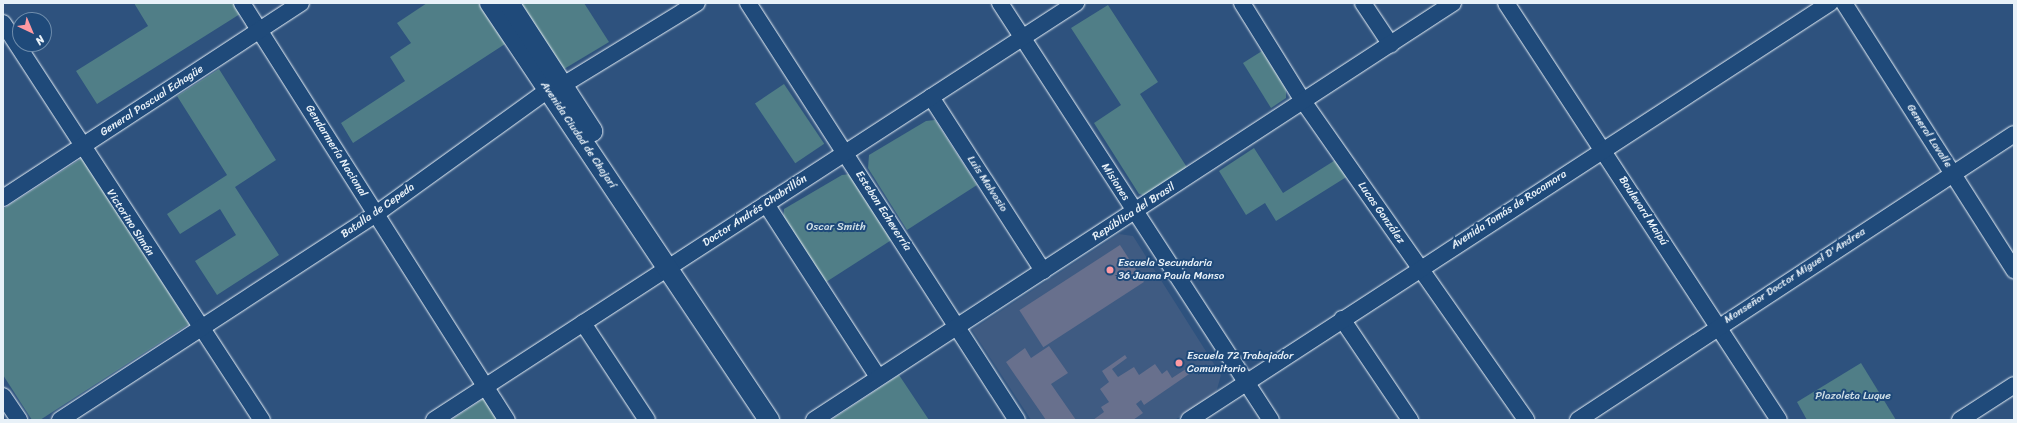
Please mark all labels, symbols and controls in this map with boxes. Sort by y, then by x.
north arrow [12,12,52,52]
text: N [31,31,49,50]
street label: General Pascual Echagüe [98,63,206,139]
street label: Avenida Ciudad de Chajarí [537,79,619,191]
street label: General Lavalle [1904,102,1954,170]
street label: Gendarmería Nacional [302,103,370,199]
street label: Luis Malvasio [964,154,1010,214]
street label: Misiones [1098,161,1132,203]
street label: Esteban Echeverría [852,168,914,254]
street label: Avenida Tomás de Rocamora [1449,168,1569,252]
street label: Doctor Andrés Chabrillón [700,172,810,250]
street label: Boulevard Maipú [1616,174,1670,248]
street label: Lucas González [1355,179,1407,247]
street label: República del Brasil [1090,180,1178,244]
street label: Batalla de Cepeda [339,181,417,241]
street label: Victorino Simón [103,187,157,259]
park label: Oscar Smith [806,220,866,234]
street label: Monseñor Doctor Miguel D'Andrea [1722,225,1868,327]
place label: Escuela Secundaria 36 Juana Paula Manso [1118,257,1225,283]
marker: Escuela Secundaria 36 Juana Paula Manso [1105,265,1115,275]
place label: Escuela 72 Trabajador Comunitario [1187,350,1293,376]
marker: Escuela 72 Trabajador Comunitario [1174,358,1184,368]
park label: Plazoleta Luque [1815,389,1891,403]

